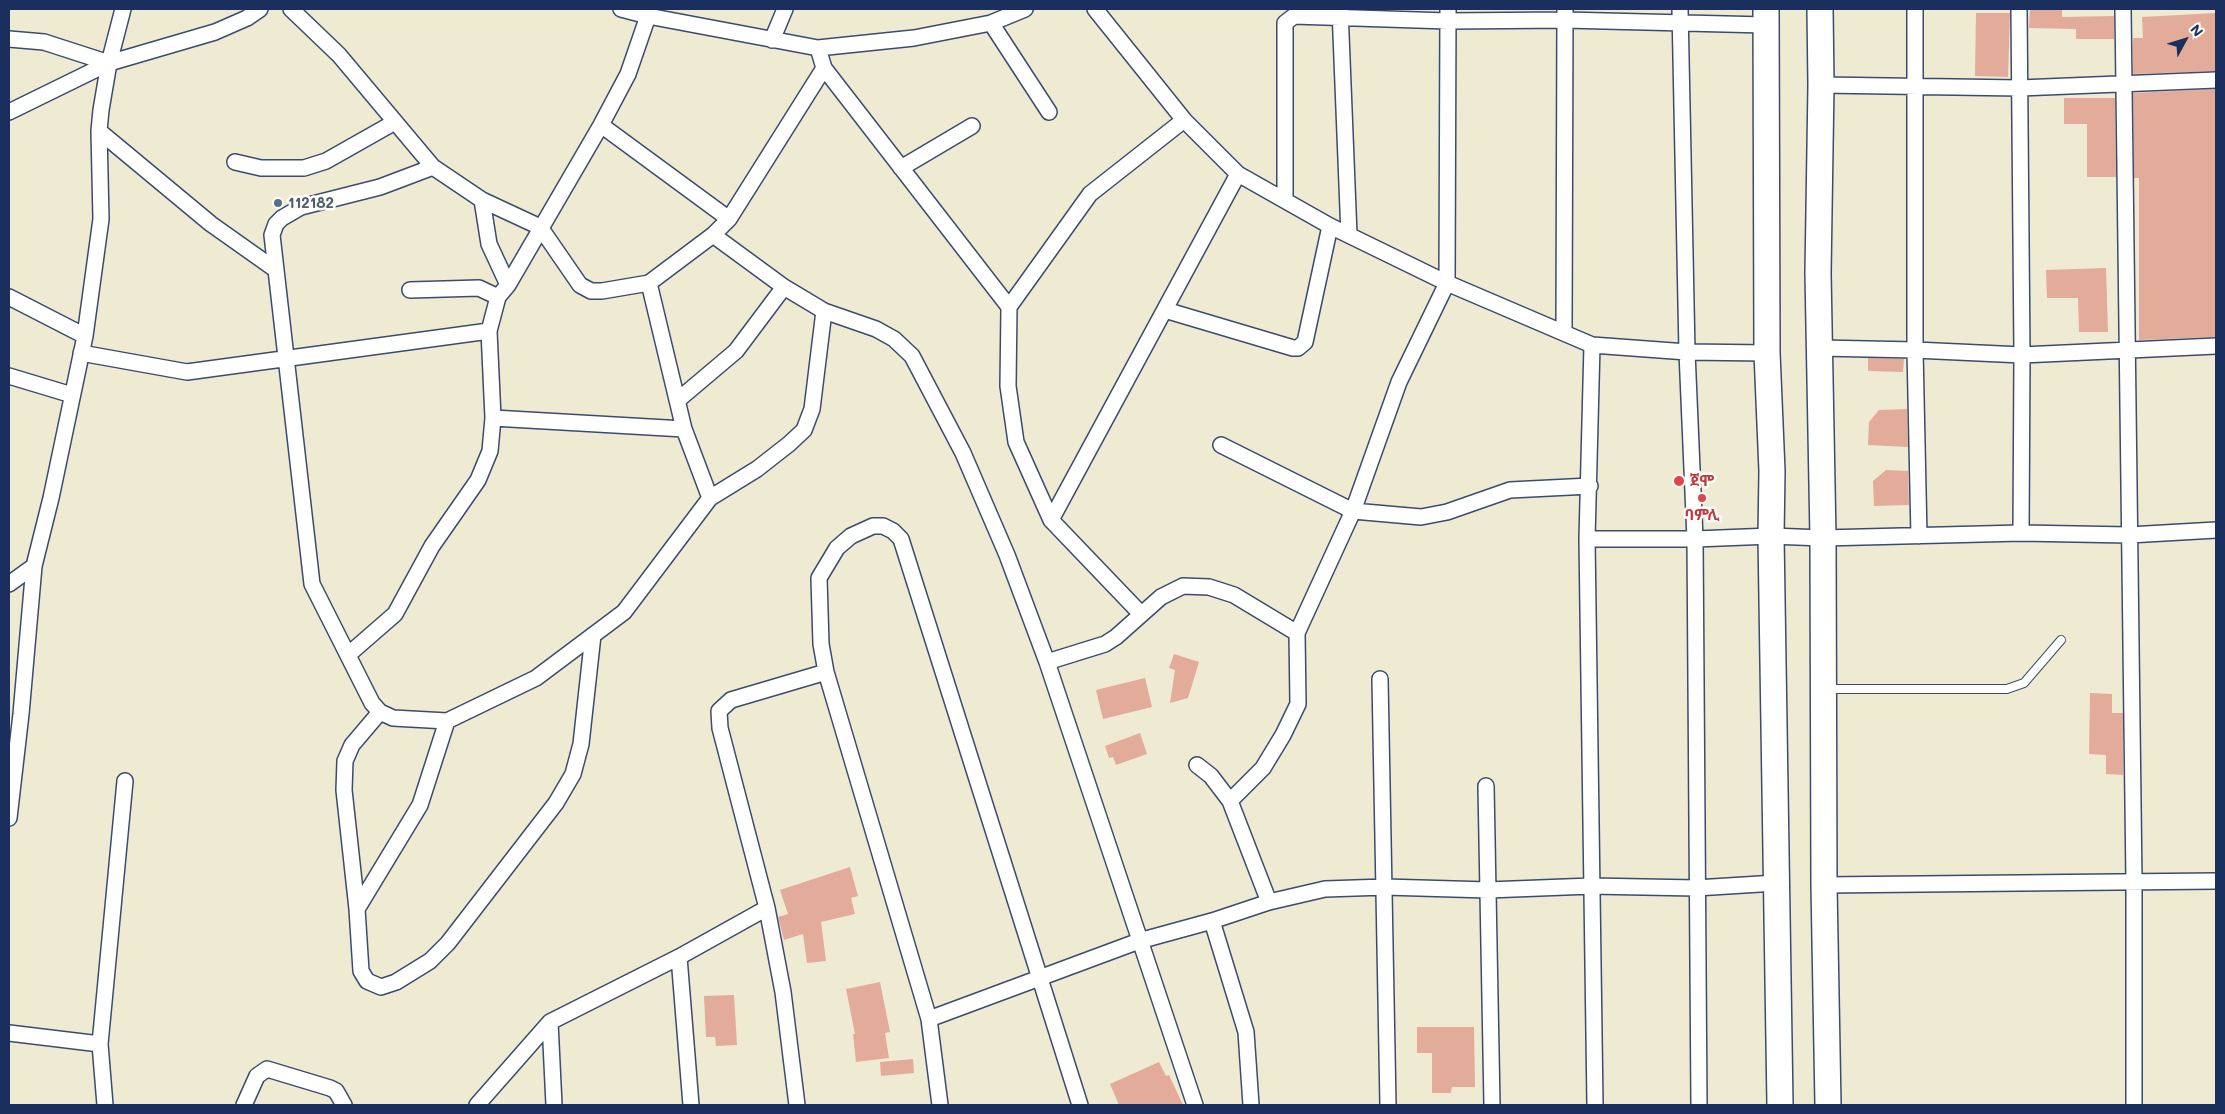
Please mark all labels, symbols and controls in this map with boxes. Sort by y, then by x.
north arrow [2160,15,2210,65]
text: N [2186,20,2208,40]
place label: 112182 [288,194,334,212]
marker: 112182 [272,197,284,209]
place label: ጀሞ [1690,472,1714,490]
marker: ጀሞ [1672,474,1686,488]
marker: ባምሊ [1696,492,1708,504]
place label: ባምሊ [1684,506,1720,524]

